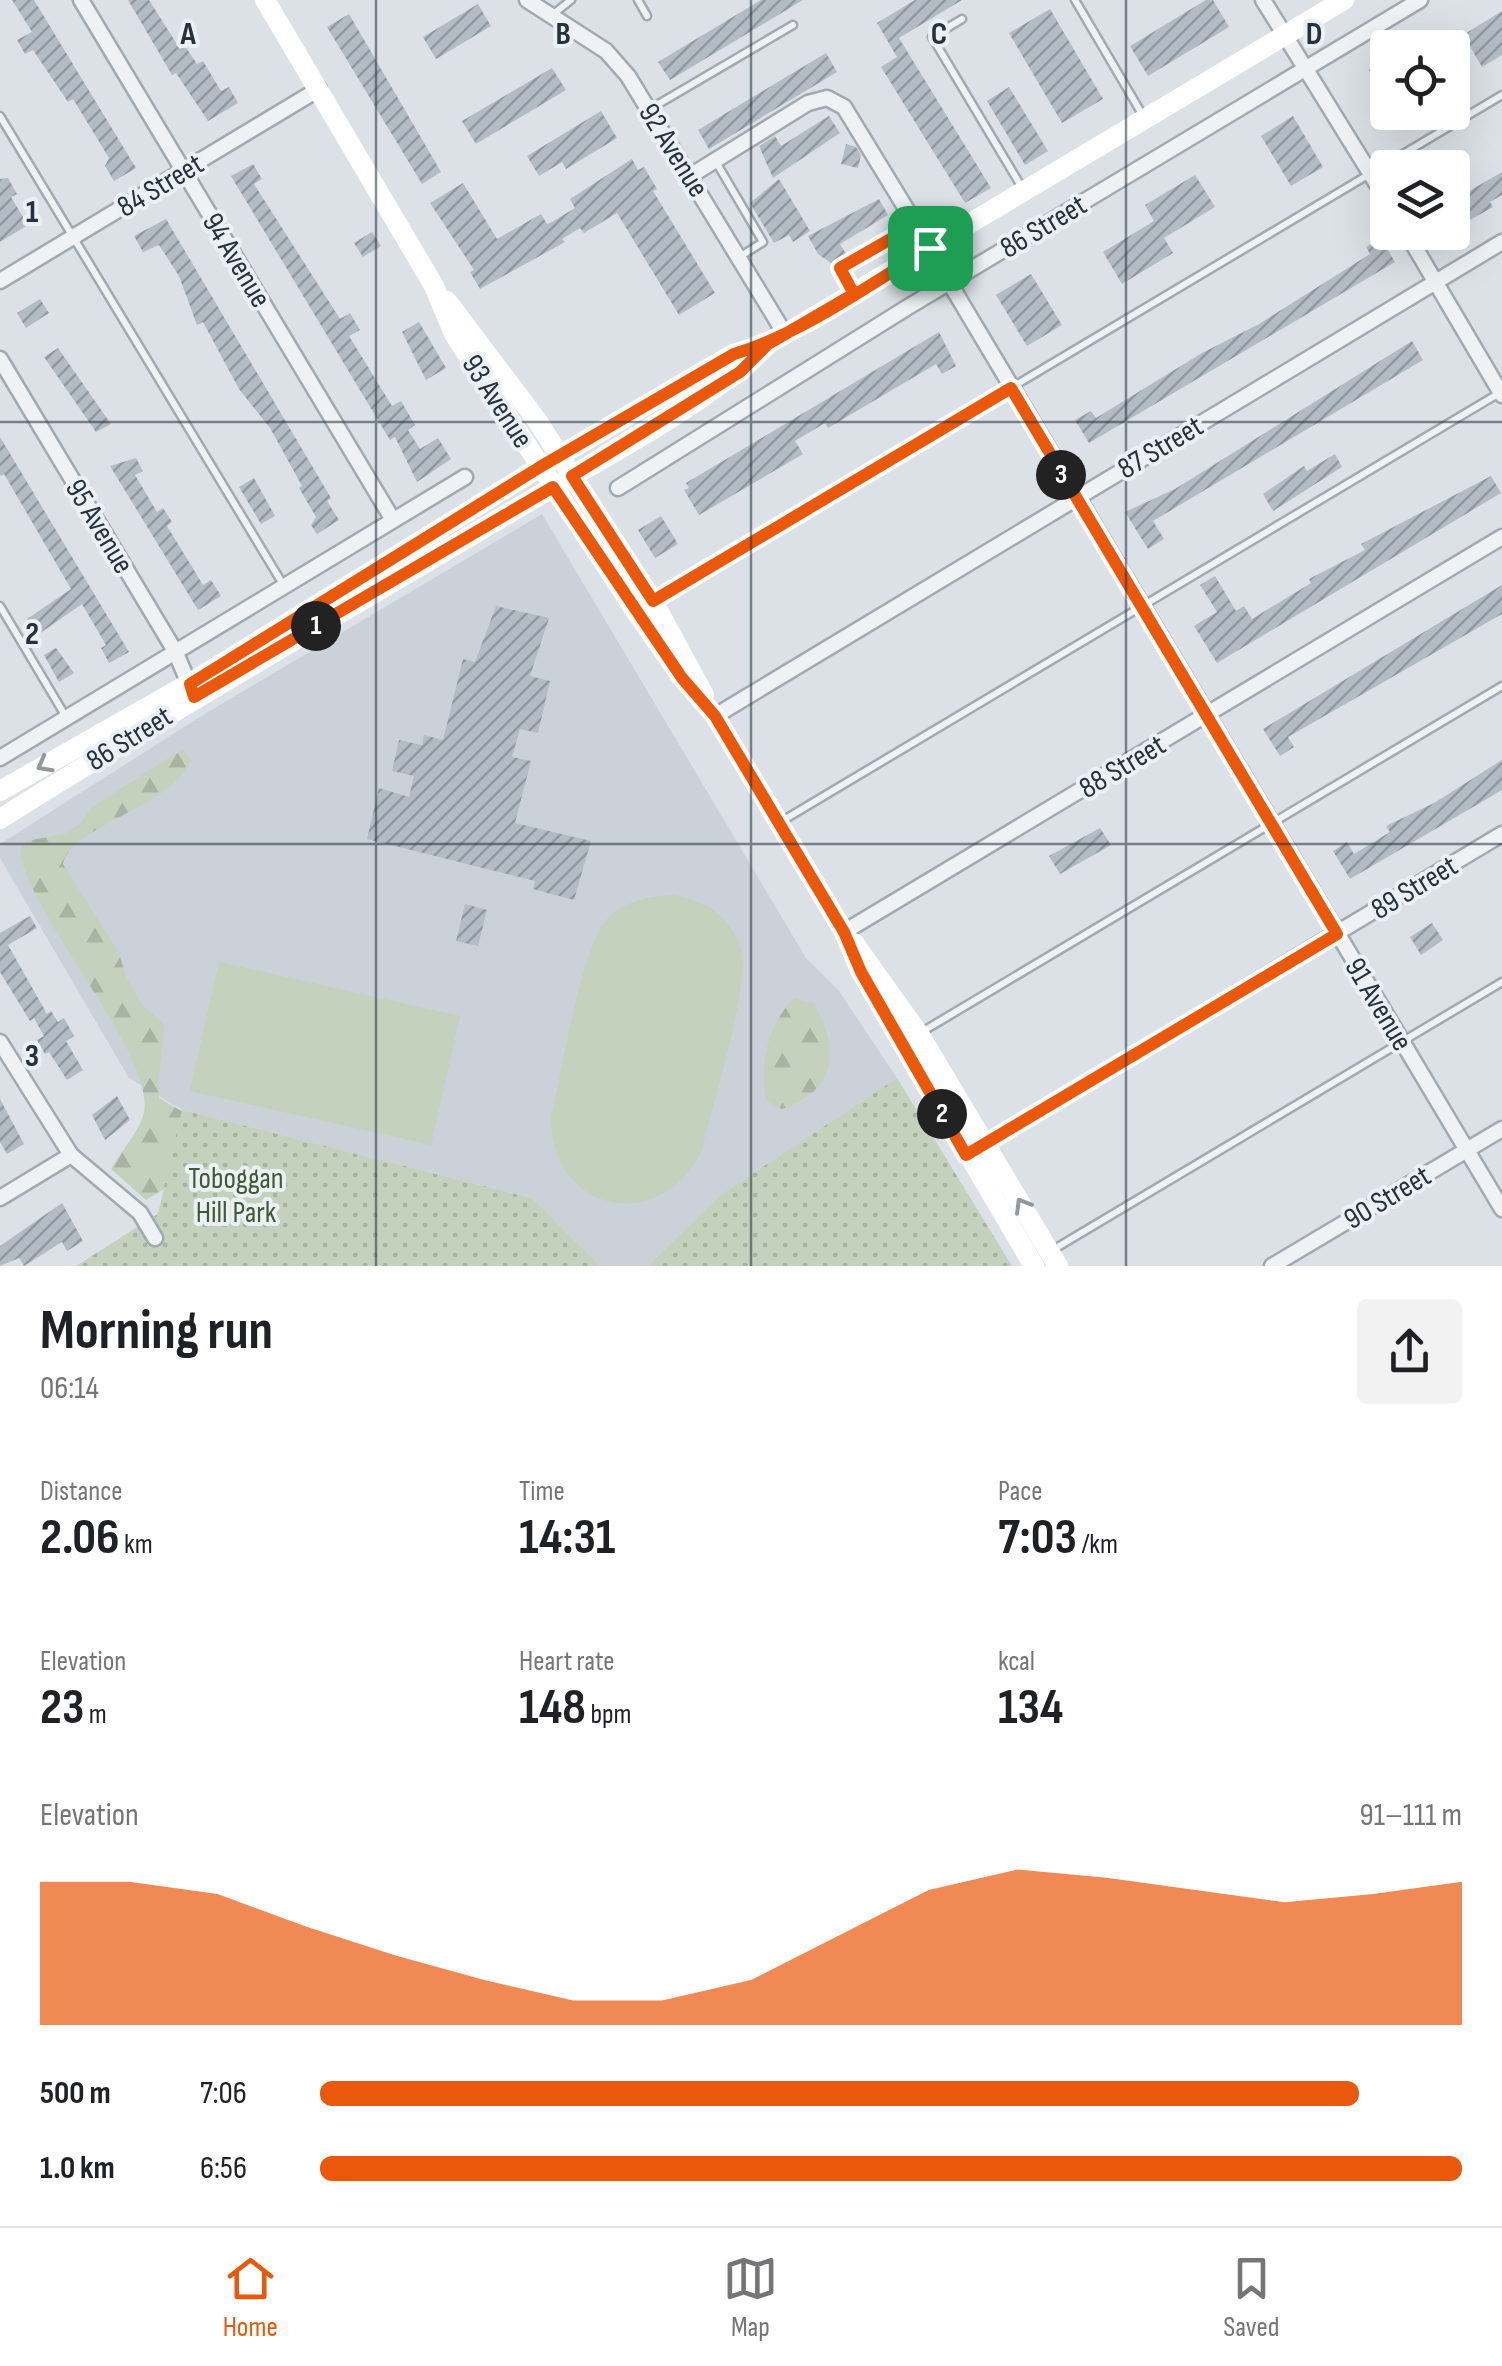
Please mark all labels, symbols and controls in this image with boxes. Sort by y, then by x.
text: A [179,15,196,54]
text: B [555,15,571,54]
text: C [931,15,947,54]
text: D [1306,15,1322,54]
map controls [1370,30,1470,250]
button: locate [1370,30,1470,130]
street label: 92 Avenue [630,97,716,204]
street label: 84 Street [111,146,210,226]
button: layers [1370,150,1470,250]
street label: 86 Street [994,187,1093,267]
text: 1 [26,193,39,232]
pin [888,206,973,291]
street label: 94 Avenue [194,207,278,314]
icon: arrive [903,221,958,276]
street label: 93 Avenue [454,348,541,455]
street label: 87 Street [1111,408,1210,487]
pin: 3 [1036,450,1086,500]
text: 3 [1055,458,1067,491]
street label: 95 Avenue [57,473,141,580]
pin: 1 [291,601,341,651]
text: 1 [311,609,321,642]
text: 2 [25,615,39,654]
street label: 86 Street [80,699,179,779]
street label: 88 Street [1073,727,1172,807]
one-way arrow [37,753,55,773]
street label: 89 Street [1365,848,1464,928]
street label: 91 Avenue [1336,952,1420,1057]
text: 3 [25,1037,39,1076]
pin: 2 [917,1089,967,1139]
text: 2 [936,1097,948,1130]
street label: 90 Street [1338,1158,1437,1238]
park label: Toboggan Hill Park [188,1161,284,1231]
one-way arrow [1015,1198,1034,1216]
text: Morning run [40,1298,273,1365]
button: share [1357,1299,1462,1404]
text: 06:14 [40,1369,99,1408]
text: Distance [40,1475,123,1508]
text: Time [519,1475,565,1508]
text: Pace [998,1475,1043,1508]
text: 2.06 [40,1508,120,1568]
text: 14:31 [519,1508,615,1568]
text: 7:03 [998,1508,1077,1568]
text: km [120,1528,153,1561]
text: /km [1077,1528,1118,1561]
text: Elevation [40,1645,126,1678]
text: Heart rate [519,1645,615,1678]
text: kcal [998,1645,1035,1678]
text: 23 [40,1678,84,1738]
text: 148 [519,1678,586,1738]
text: 134 [998,1678,1063,1738]
text: m [84,1698,107,1731]
text: bpm [586,1698,632,1731]
text: Elevation [40,1796,139,1835]
text: 91–111 m [1360,1796,1462,1835]
text: 500 m [40,2074,111,2113]
text: 7:06 [200,2074,247,2113]
text: 1.0 km [40,2149,115,2188]
text: 6:56 [200,2149,247,2188]
tab: Home [223,2251,278,2344]
tab: Map [723,2251,778,2344]
tab: Saved [1223,2251,1279,2344]

